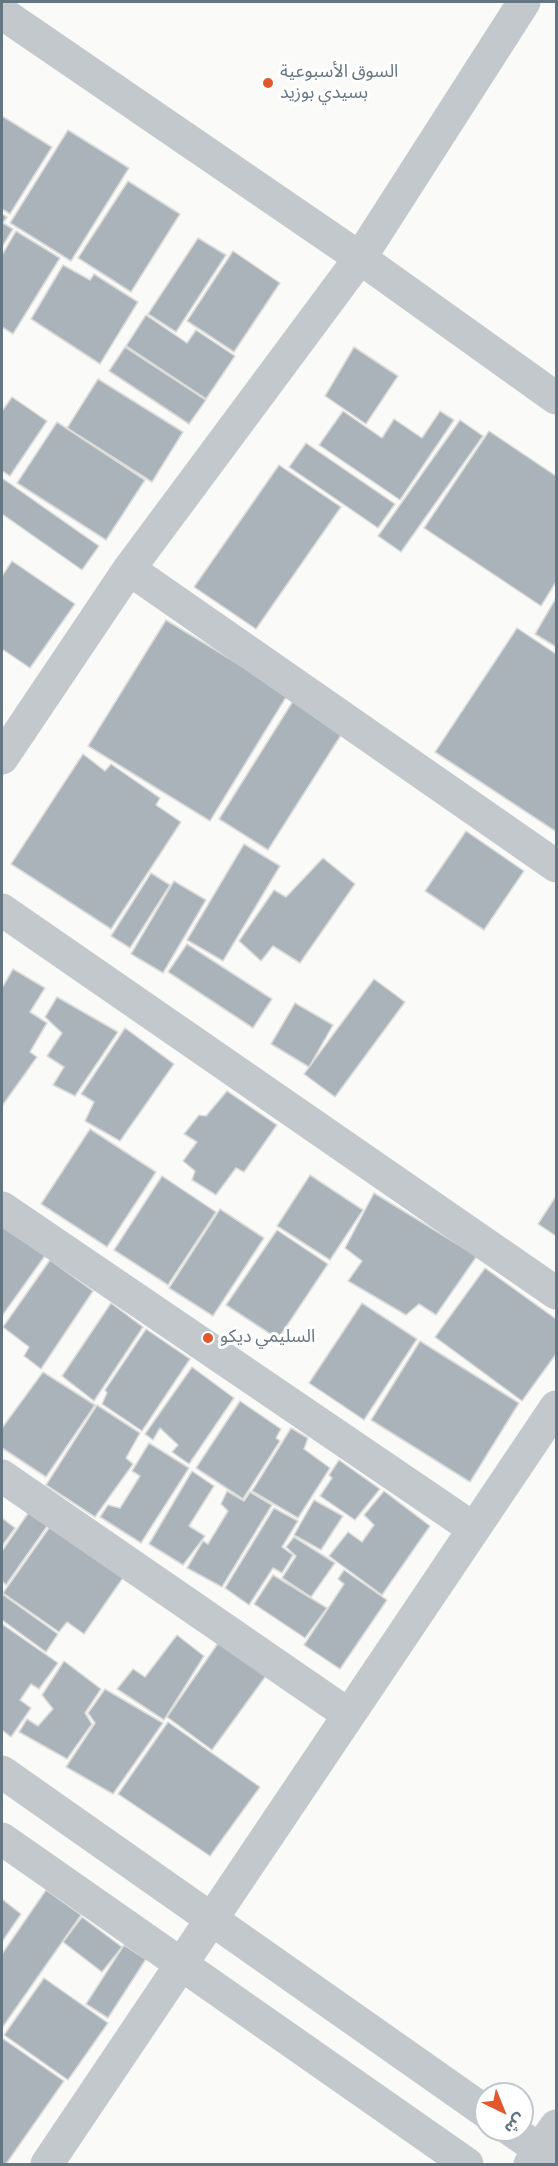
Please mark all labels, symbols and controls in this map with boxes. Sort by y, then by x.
place label: السوق الأسبوعية بسيدي بوزيد [280,62,398,104]
marker: السوق الأسبوعية بسيدي بوزيد [261,76,275,90]
place label: السليمي ديكو [220,1327,315,1349]
marker: السليمي ديكو [201,1331,215,1345]
north arrow [474,2082,534,2142]
text: ش [499,2108,530,2139]

